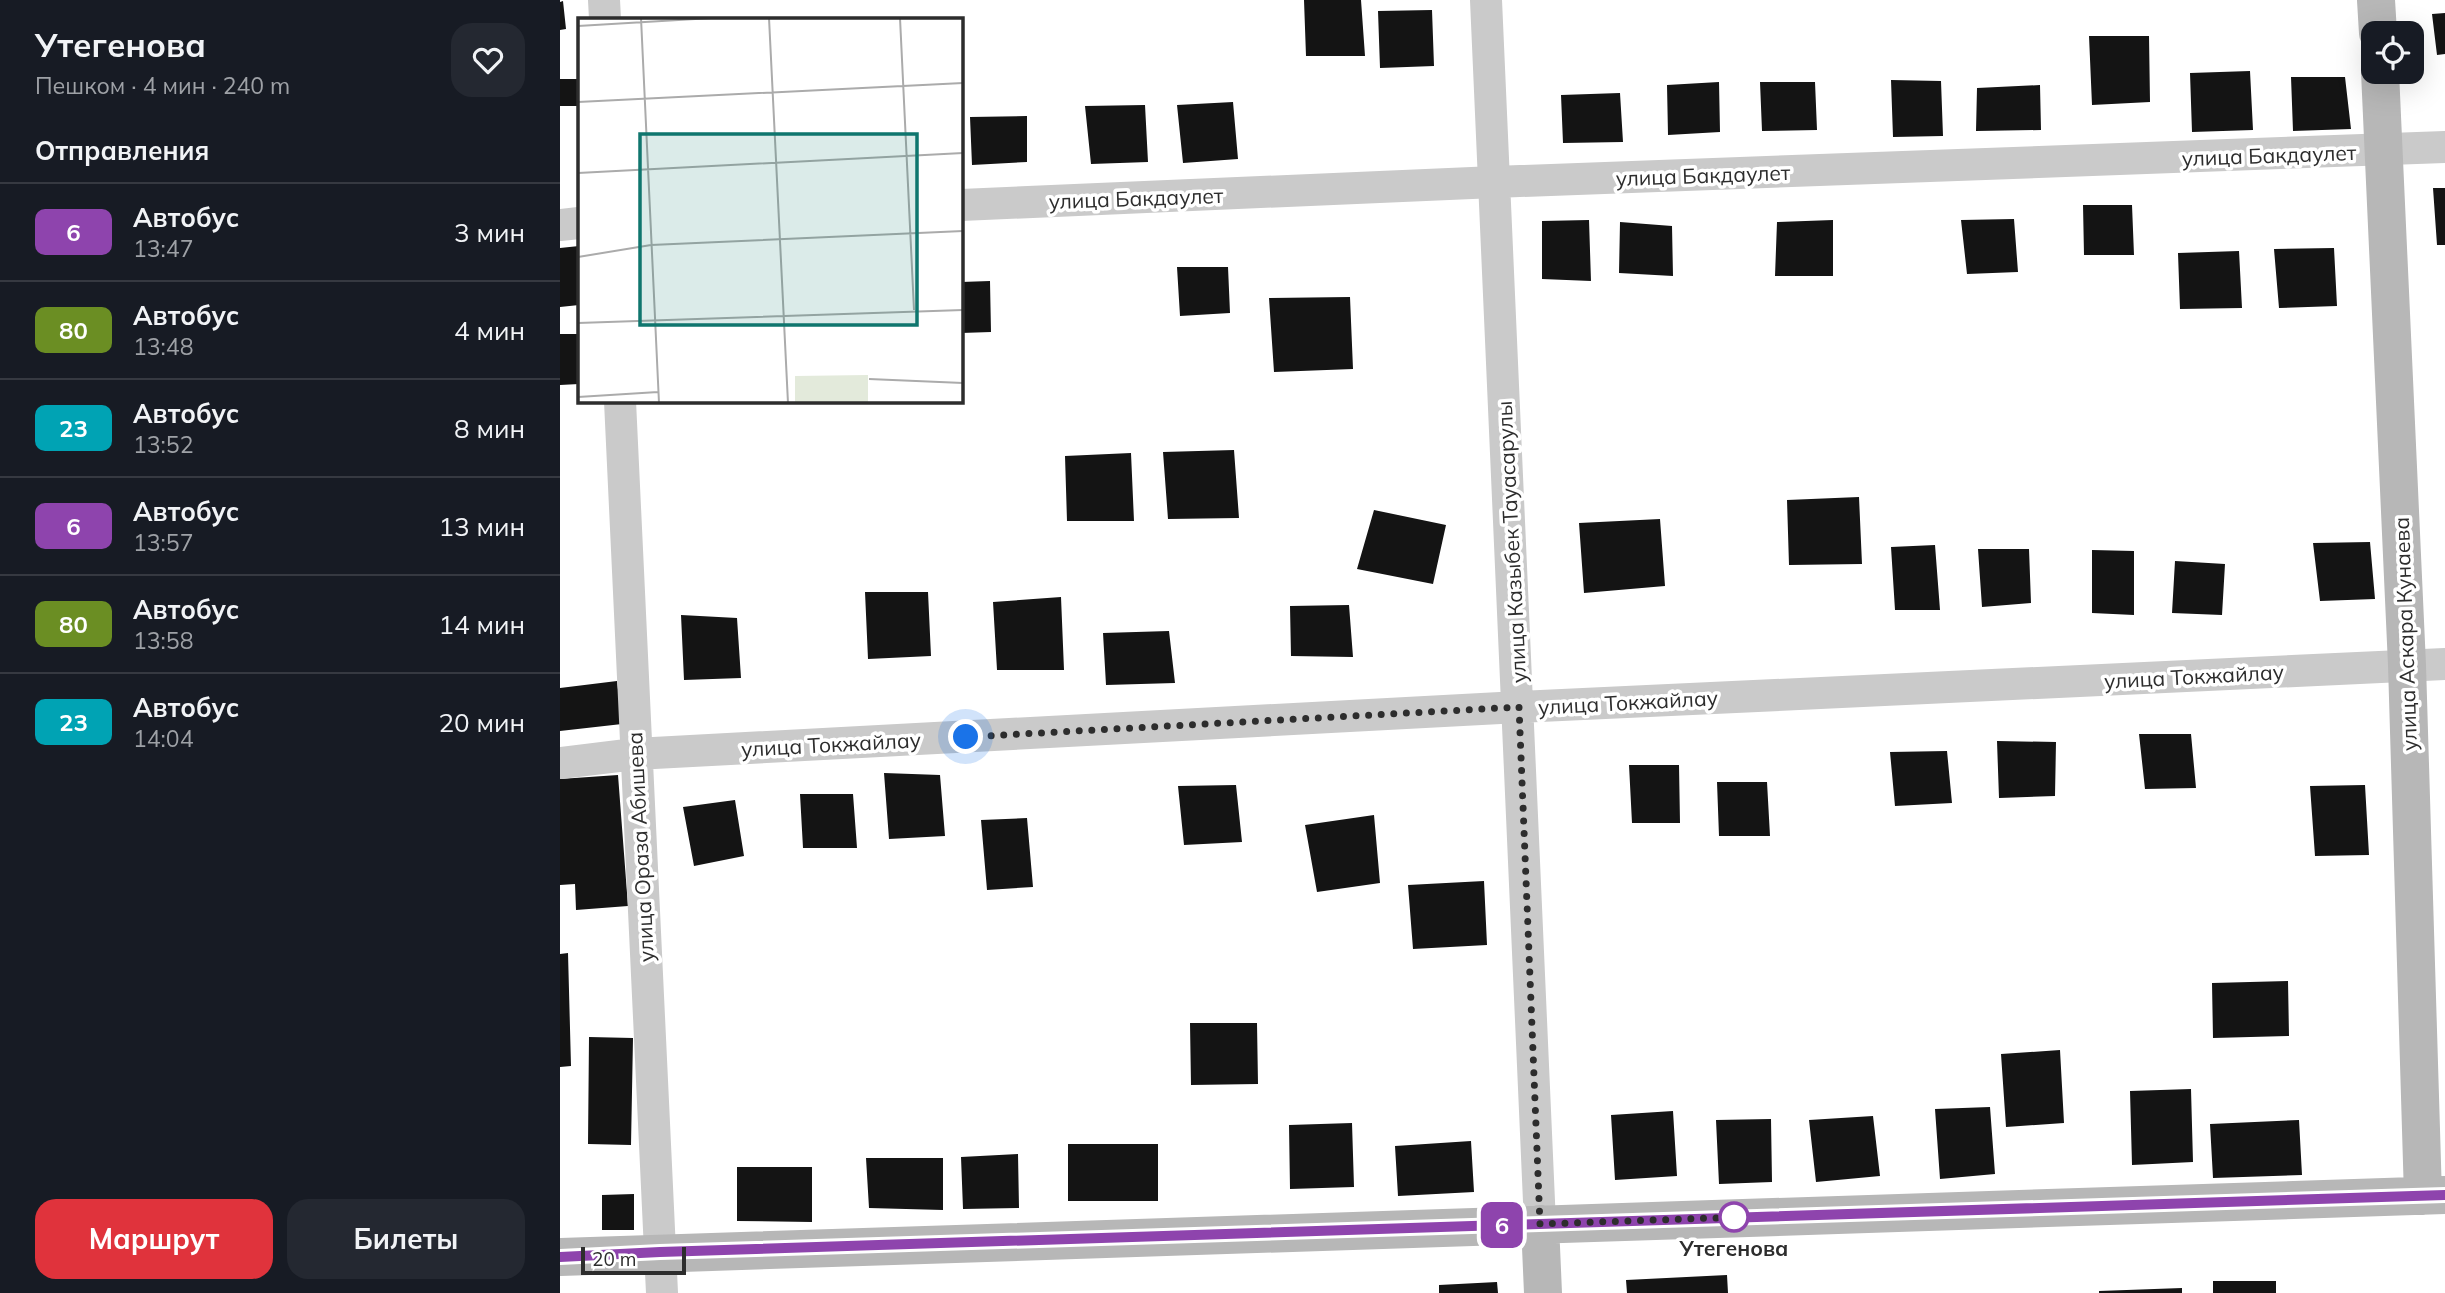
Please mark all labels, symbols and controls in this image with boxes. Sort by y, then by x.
inset map [578,18,962,402]
map controls [2361,21,2424,84]
button: locate [2361,21,2424,84]
button: heart [451,23,525,97]
text: Утегенова [35,24,206,65]
text: Пешком · 4 мин · 240 m [35,71,290,100]
text: Отправления [35,134,209,167]
street label: улица Бакдаулет [2181,139,2357,171]
street label: улица Бакдаулет [1615,159,1791,191]
street label: улица Бакдаулет [1048,182,1224,214]
text: Автобус [133,201,239,234]
text: 3 мин [454,216,525,249]
text: 6 [66,217,81,247]
text: 13:47 [133,234,193,263]
text: Автобус [133,299,239,332]
text: 4 мин [454,314,525,347]
text: 80 [59,315,88,345]
text: 13:48 [133,332,193,361]
text: Автобус [133,397,239,430]
street label: улица Казыбек Тауасарулы [1491,400,1531,684]
text: 8 мин [454,412,525,445]
text: 23 [59,413,88,443]
text: 13:52 [133,430,193,459]
text: Автобус [133,495,239,528]
text: 13 мин [438,510,525,543]
text: 6 [66,511,81,541]
street label: улица Аскара Кунаева [2388,517,2422,751]
text: 13:57 [133,528,193,557]
text: Автобус [133,593,239,626]
text: 14 мин [438,608,525,641]
text: 80 [59,609,88,639]
text: 13:58 [133,626,193,655]
street label: улица Токжайлау [2103,658,2285,694]
street label: улица Токжайлау [1537,684,1719,720]
text: Автобус [133,691,239,724]
text: 20 мин [438,706,525,739]
text: 23 [59,707,88,737]
your location [948,719,983,754]
text: 14:04 [133,724,193,753]
street label: улица Токжайлау [740,726,922,762]
street label: улица Ораза Абишева [621,731,659,963]
button: Маршрут [35,1199,273,1279]
button: Билеты [287,1199,525,1279]
line badge: 6 [1479,1202,1525,1248]
marker: Утегенова [1719,1202,1749,1232]
text: 6 [1495,1210,1509,1240]
place label: Утегенова [1679,1235,1788,1261]
scale bar [581,1244,686,1276]
text: 20 m [592,1247,636,1271]

